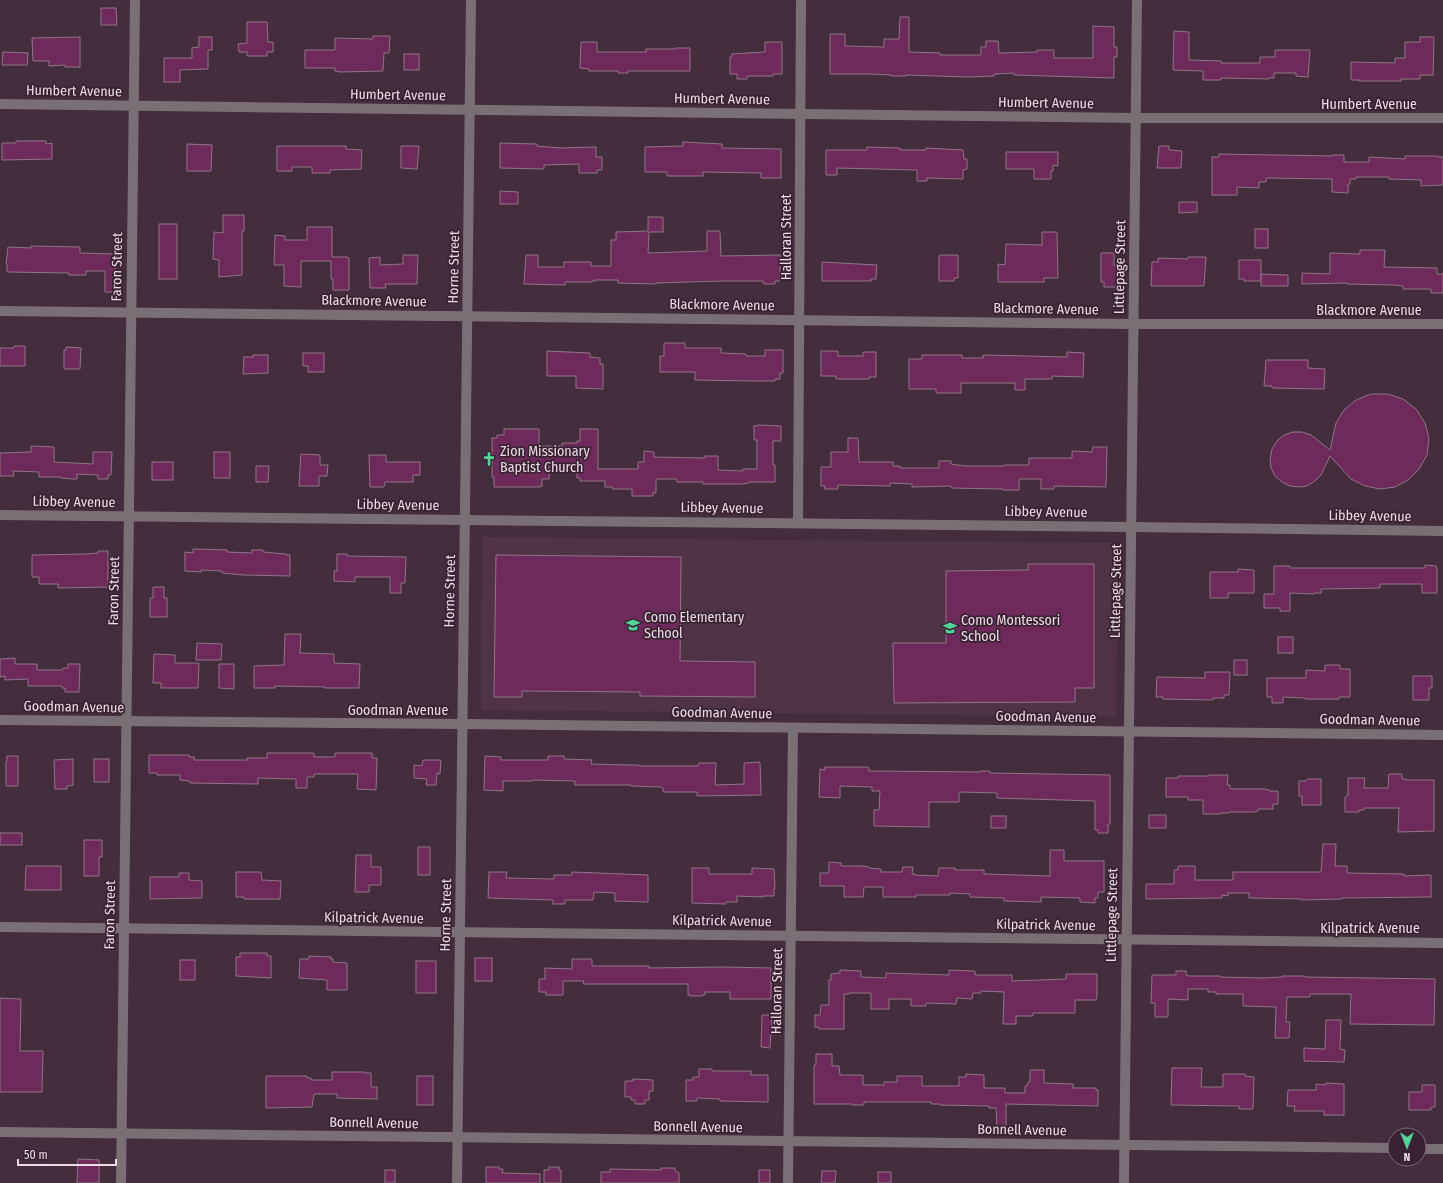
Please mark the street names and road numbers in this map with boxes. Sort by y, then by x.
street label: Humbert Avenue [26,82,122,100]
street label: Humbert Avenue [350,86,446,104]
street label: Humbert Avenue [674,90,770,108]
street label: Humbert Avenue [998,94,1094,112]
street label: Humbert Avenue [1321,96,1417,113]
street label: Halloran Street [778,193,795,280]
street label: Littlepage Street [1111,219,1129,314]
street label: Horne Street [445,230,463,304]
street label: Faron Street [108,232,126,302]
street label: Blackmore Avenue [321,292,427,310]
street label: Blackmore Avenue [669,296,775,314]
street label: Blackmore Avenue [993,300,1099,318]
street label: Blackmore Avenue [1316,302,1422,319]
street label: Libbey Avenue [32,493,116,511]
street label: Libbey Avenue [356,496,440,514]
street label: Libbey Avenue [680,499,764,517]
street label: Libbey Avenue [1004,503,1088,521]
street label: Libbey Avenue [1328,507,1412,525]
street label: Littlepage Street [1107,543,1125,638]
street label: Horne Street [441,554,459,628]
street label: Faron Street [105,556,123,626]
street label: Goodman Avenue [24,698,125,716]
street label: Goodman Avenue [348,702,448,719]
street label: Goodman Avenue [672,704,773,722]
street label: Goodman Avenue [996,708,1097,726]
street label: Goodman Avenue [1320,711,1421,729]
street label: Littlepage Street [1103,867,1121,962]
street label: Horne Street [437,878,455,952]
street label: Faron Street [101,880,119,950]
street label: Kilpatrick Avenue [324,909,424,927]
street label: Kilpatrick Avenue [672,912,772,930]
street label: Kilpatrick Avenue [996,916,1096,934]
street label: Kilpatrick Avenue [1320,920,1420,937]
street label: Halloran Street [768,947,786,1034]
street label: Bonnell Avenue [329,1114,419,1132]
street label: Bonnell Avenue [653,1118,743,1136]
street label: Bonnell Avenue [977,1121,1067,1139]

